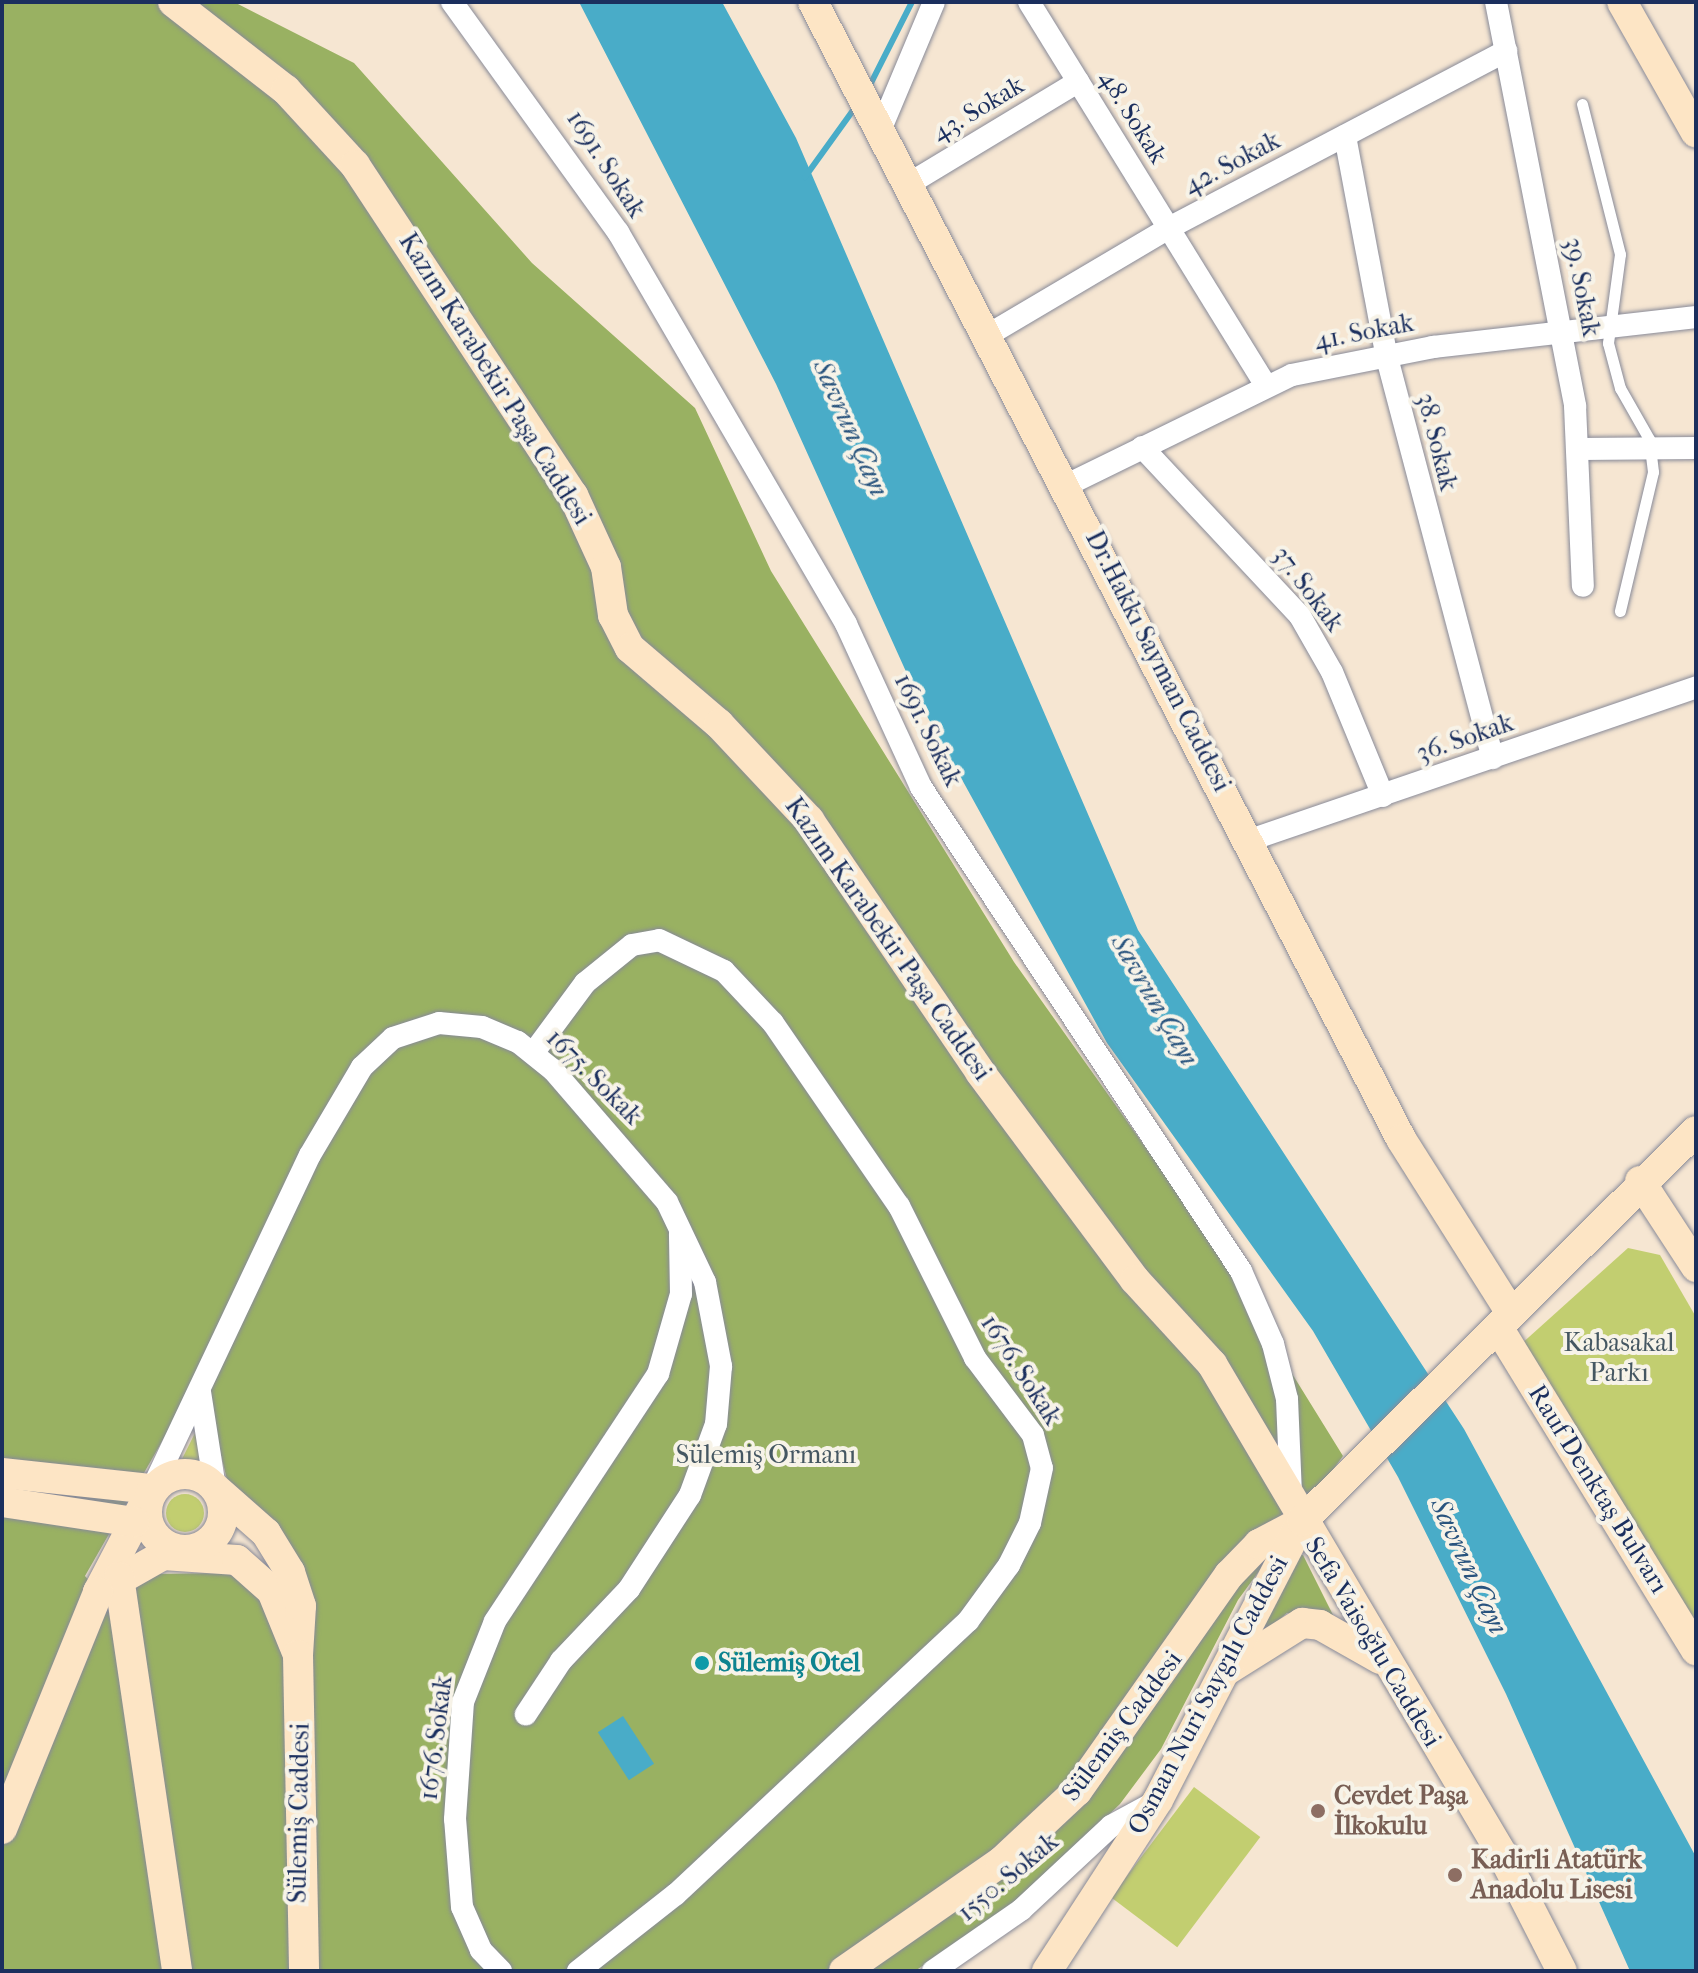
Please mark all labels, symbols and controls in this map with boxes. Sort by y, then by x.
street label: 48. Sokak [1092,65,1174,169]
street label: 43. Sokak [926,69,1030,149]
street label: 1691. Sokak [560,104,652,224]
street label: 42. Sokak [1179,125,1285,201]
street label: Kazım Karabekir Paşa Caddesi [392,227,598,531]
street label: 39. Sokak [1557,235,1607,339]
street label: 41. Sokak [1312,307,1416,357]
water label: Savrun Çayı [806,354,896,502]
street label: 38. Sokak [1410,390,1464,494]
street label: Dr.Hakkı Sayman Caddesi [1079,525,1237,797]
street label: 37. Sokak [1266,540,1350,638]
street label: 1691. Sokak [887,668,969,792]
street label: 36. Sokak [1412,707,1518,769]
street label: Kazım Karabekir Paşa Caddesi [778,791,998,1087]
water label: Savrun Çayı [1104,928,1206,1072]
street label: 1675. Sokak [540,1023,648,1131]
street label: 1676. Sokak [974,1309,1068,1431]
park label: Kabasakal Parkı [1563,1327,1675,1388]
street label: Rauf Denktaş Bulvarı [1521,1379,1675,1599]
park label: Sülemiş Ormanı [676,1439,856,1471]
water label: Savrun Çayı [1423,1493,1515,1639]
street label: Sefa Vaisoğlu Caddesi [1298,1531,1448,1753]
street label: Osman Nuri Saygılı Caddesi [1121,1550,1295,1840]
street label: Sülemiş Caddesi [1055,1645,1189,1807]
place label: Sülemiş Otel [718,1647,860,1679]
marker: Sülemiş Otel [693,1654,711,1672]
street label: 1676. Sokak [413,1674,459,1802]
street label: Sülemiş Caddesi [282,1723,316,1903]
place label: Cevdet Paşa İlkokulu [1334,1780,1468,1842]
marker: Cevdet Paşa İlkokulu [1309,1802,1327,1820]
street label: 1550. Sokak [951,1826,1065,1928]
place label: Kadirli Atatürk Anadolu Lisesi [1471,1844,1642,1906]
marker: Kadirli Atatürk Anadolu Lisesi [1446,1866,1464,1884]

